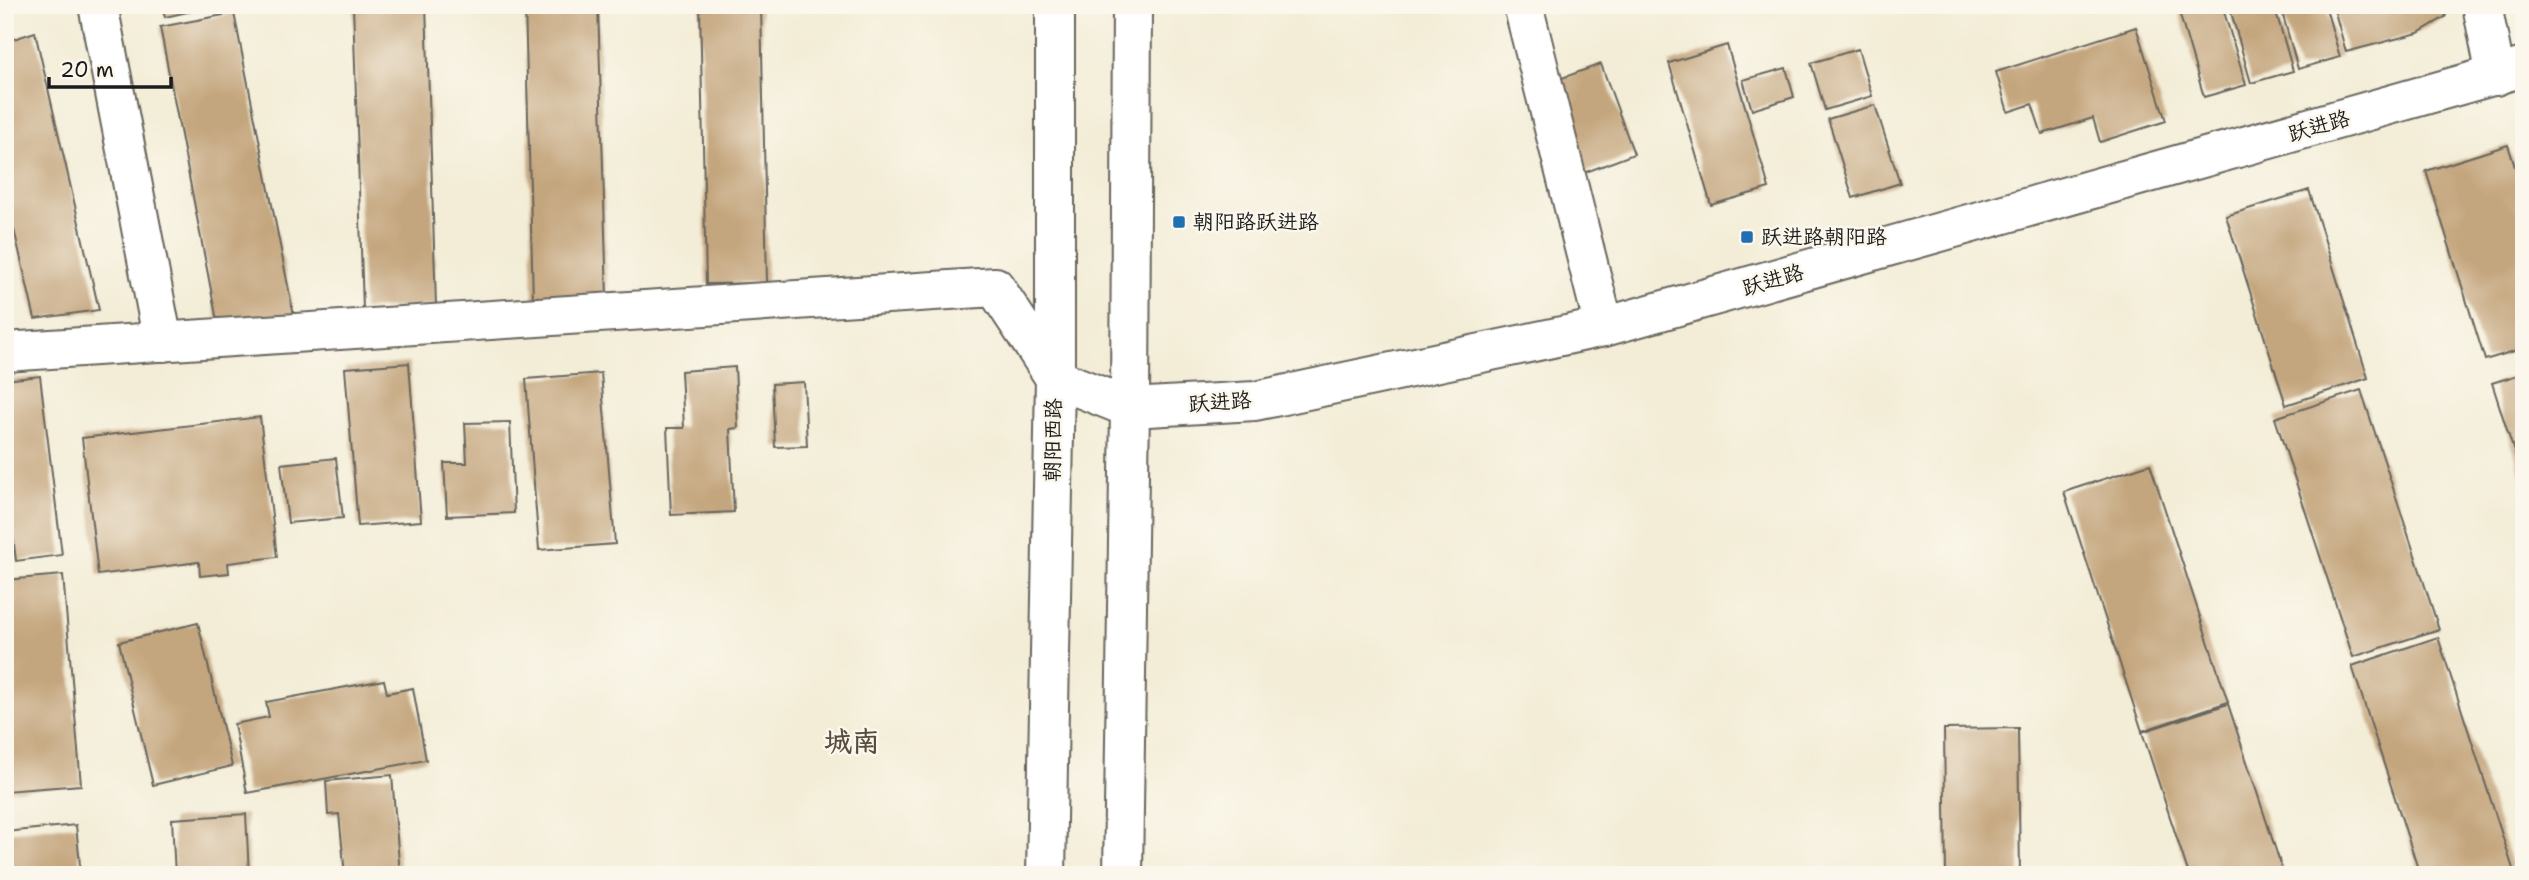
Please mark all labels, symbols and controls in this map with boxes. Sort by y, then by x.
scale bar [49,46,172,90]
text: 20 m [60,56,114,84]
street label: 跃进路 [2285,104,2353,148]
place label: 朝阳路跃进路 [1193,208,1319,236]
marker: 朝阳路跃进路 [1171,214,1187,230]
place label: 跃进路朝阳路 [1761,223,1887,251]
marker: 跃进路朝阳路 [1739,229,1755,245]
street label: 跃进路 [1739,258,1807,302]
street label: 跃进路 [1188,386,1252,418]
street label: 朝阳西路 [1038,398,1068,482]
district label: 城南 [824,722,880,760]

